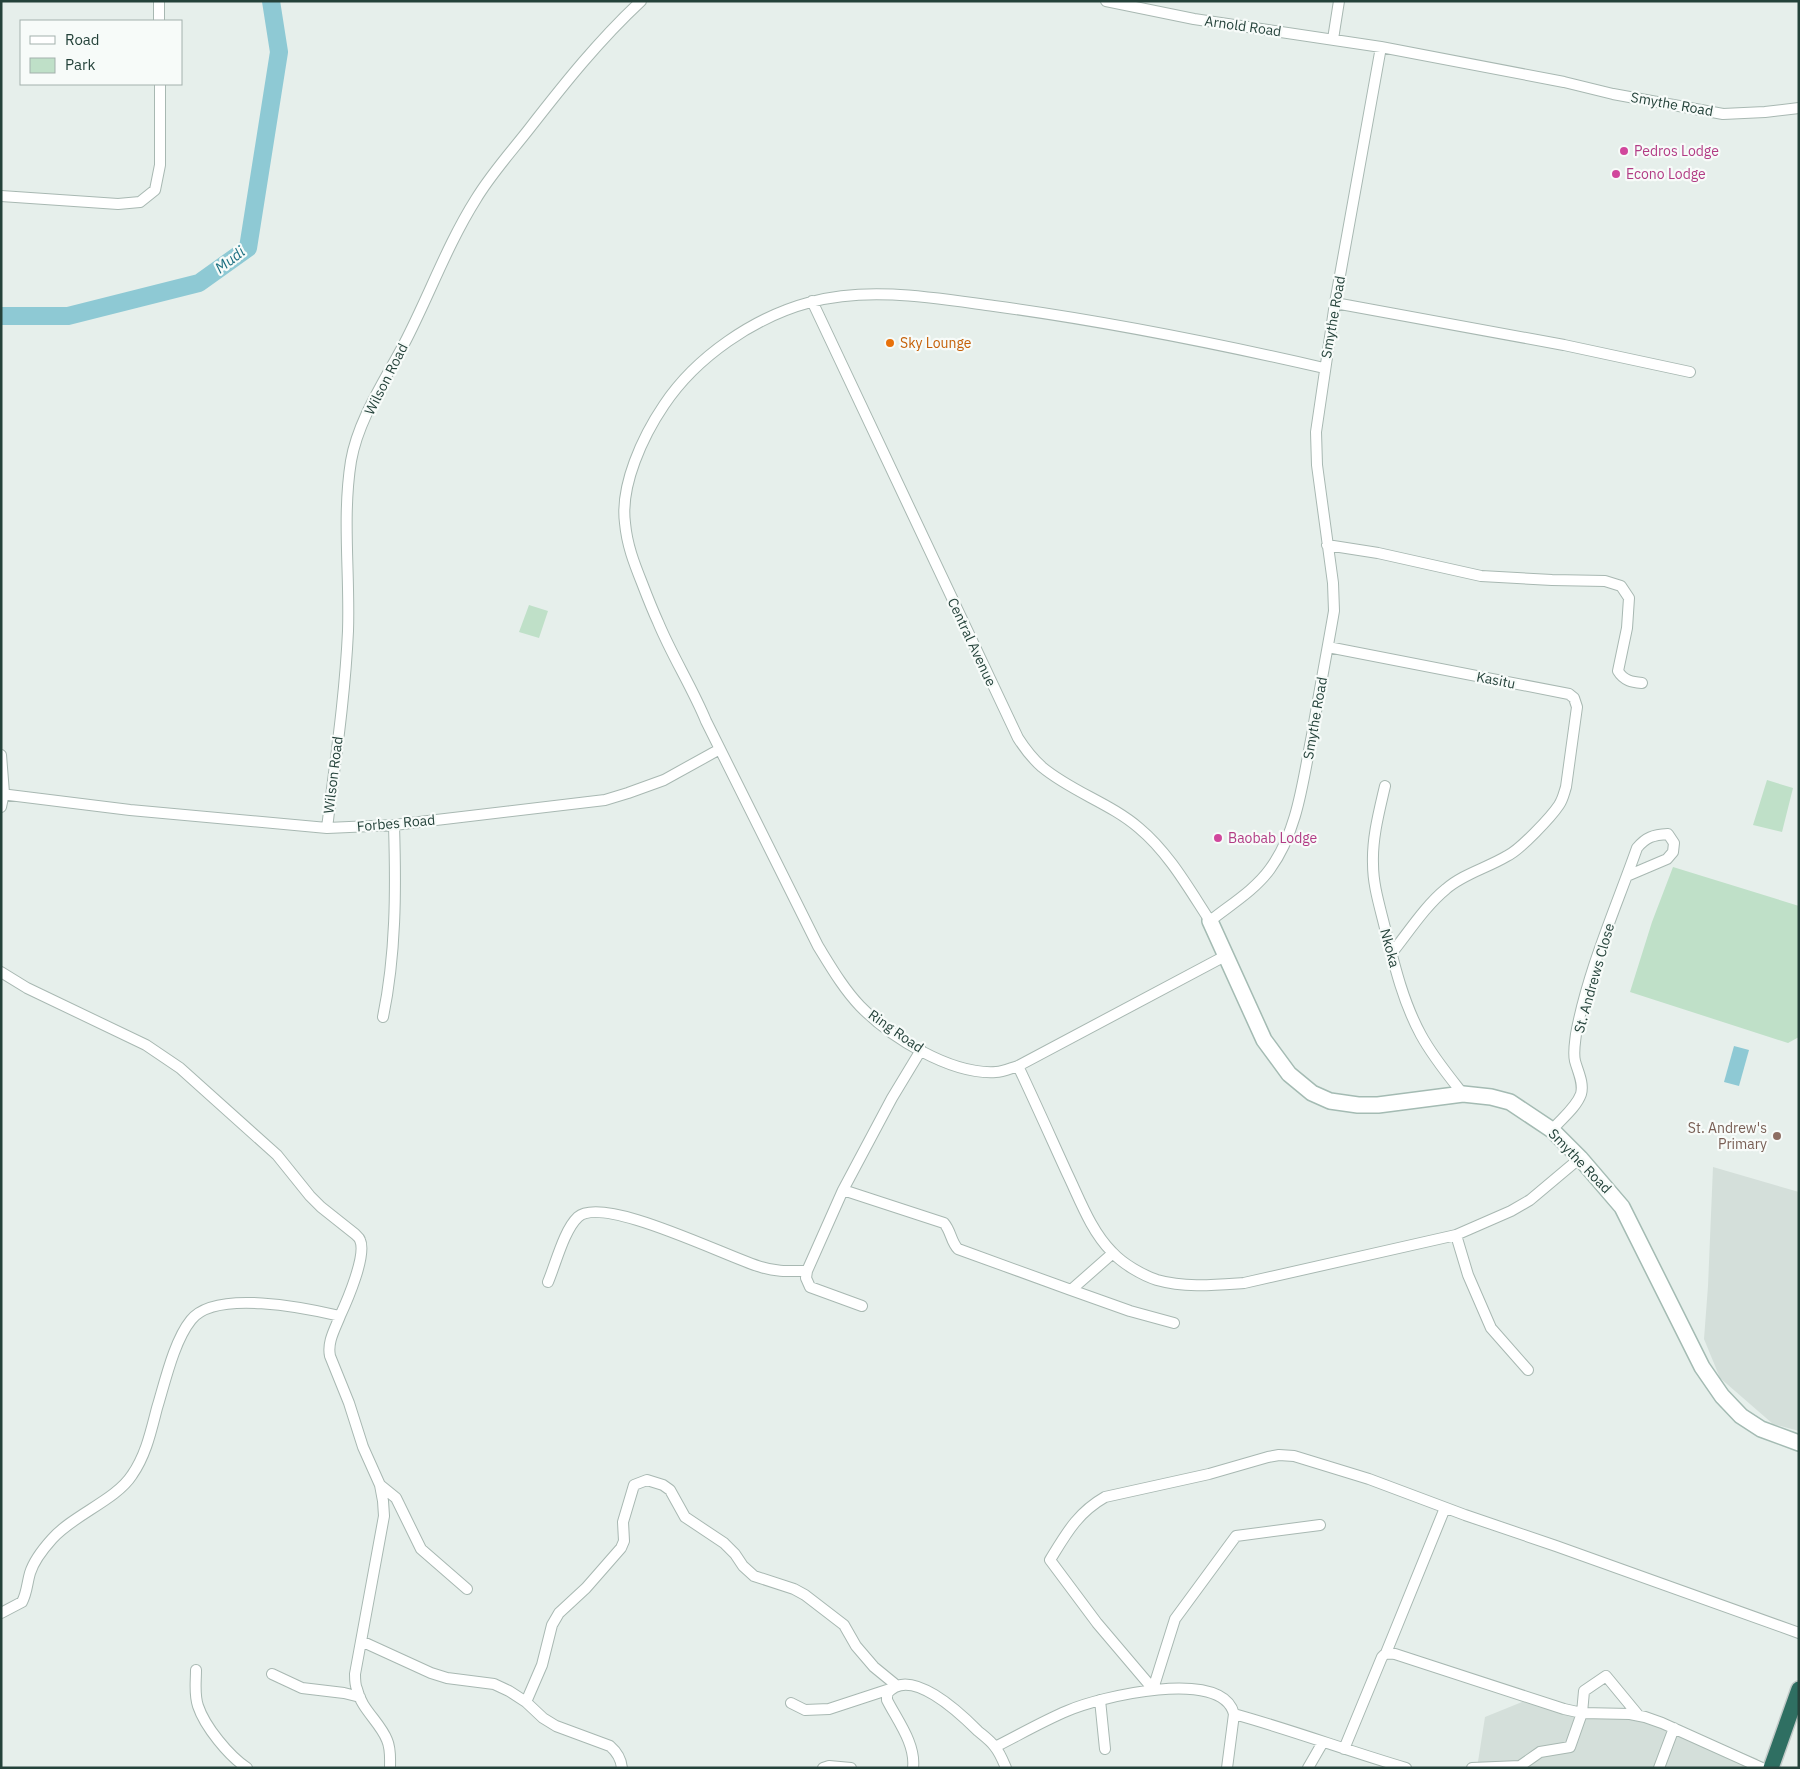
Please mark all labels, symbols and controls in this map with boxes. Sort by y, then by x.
street label: Arnold Road [1203,12,1283,40]
legend [20,20,182,85]
text: Road [65,30,100,49]
text: Park [65,55,95,74]
street label: Smythe Road [1629,88,1715,120]
place label: Pedros Lodge [1634,142,1719,160]
marker: Pedros Lodge [1618,145,1630,157]
place label: Econo Lodge [1626,165,1706,183]
marker: Econo Lodge [1610,168,1622,180]
water label: Mudi [211,242,249,277]
street label: Smythe Road [1317,274,1349,360]
place label: Sky Lounge [900,334,972,352]
marker: Sky Lounge [884,337,896,349]
street label: Wilson Road [360,340,412,418]
street label: Central Avenue [944,595,1001,689]
street label: Kasitu [1475,667,1517,693]
street label: Smythe Road [1299,675,1331,761]
street label: Wilson Road [319,735,347,815]
street label: Forbes Road [356,811,436,835]
place label: Baobab Lodge [1228,829,1318,847]
marker: Baobab Lodge [1212,832,1224,844]
street label: St. Andrews Close [1570,921,1618,1035]
street label: Nkoka [1376,927,1404,970]
street label: Ring Road [865,1005,927,1057]
place label: St. Andrew's Primary [1688,1119,1767,1153]
street label: Smythe Road [1545,1125,1615,1197]
marker: St. Andrew's Primary [1771,1130,1783,1142]

